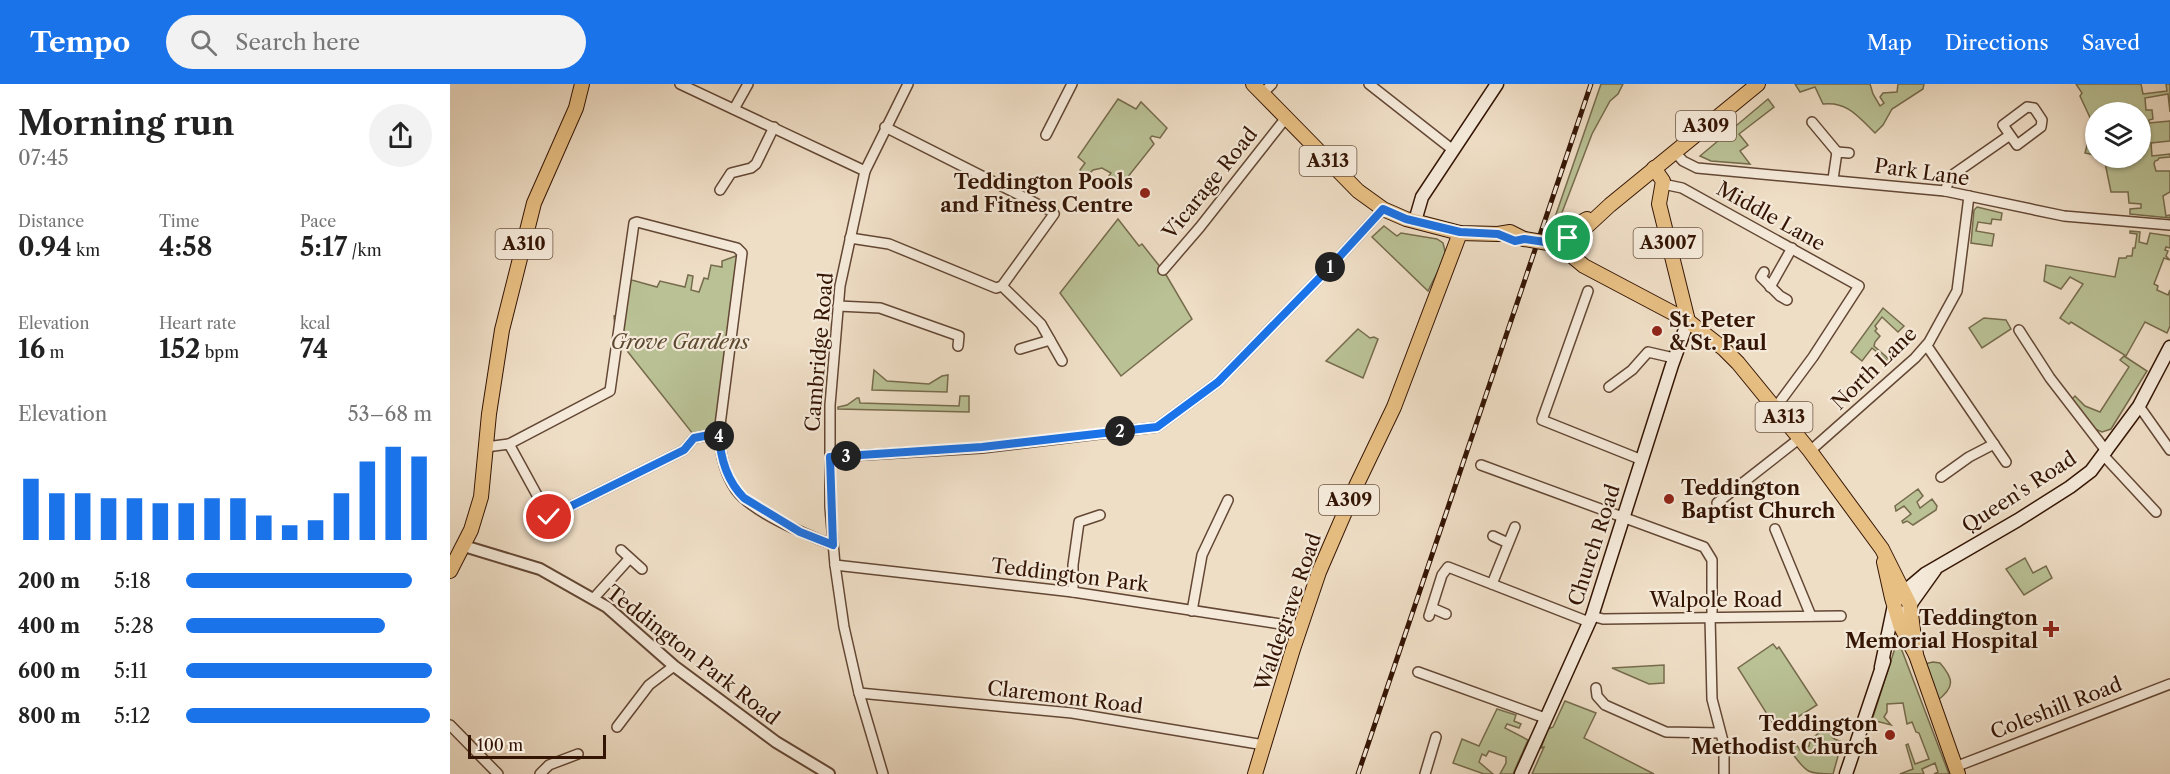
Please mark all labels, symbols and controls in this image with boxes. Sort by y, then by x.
search box [166,15,586,69]
text: Tempo [30,25,130,59]
icon: search [187,26,220,59]
text: Search here [235,29,360,56]
text: Map [1867,30,1912,55]
text: Directions [1945,30,2049,55]
text: Saved [2082,30,2140,55]
map controls [2085,102,2151,168]
button: layers [2085,102,2151,168]
text: Morning run [18,103,234,144]
button: share [369,104,432,167]
road number: A309 [1676,111,1736,141]
street label: Vicarage Road [1157,122,1262,245]
text: 07:45 [18,146,69,170]
road number: A313 [1300,146,1356,176]
street label: Park Lane [1873,153,1971,191]
place label: Teddington Pools and Fitness Centre [940,170,1133,217]
street label: Middle Lane [1712,176,1830,256]
marker: Teddington Pools and Fitness Centre [1138,186,1152,200]
text: Distance [18,211,84,231]
text: Time [159,211,199,231]
text: Pace [300,211,336,231]
pin [1542,212,1593,263]
icon: arrive [1551,221,1584,254]
road number: A3007 [1634,228,1702,258]
road number: A310 [496,229,553,259]
text: 0.94 [18,231,72,263]
text: 4:58 [159,231,212,263]
text: 5:17 [300,231,347,263]
text: km [72,240,100,260]
text: /km [347,240,382,260]
pin: 1 [1315,252,1345,282]
text: 1 [1326,257,1334,277]
street label: Cambridge Road [800,271,838,433]
place label: St. Peter & St. Paul [1669,308,1767,355]
text: Elevation [18,313,89,333]
text: Heart rate [159,313,236,333]
text: kcal [300,313,330,333]
street label: North Lane [1826,322,1922,414]
marker: St. Peter & St. Paul [1650,324,1664,338]
park label: Grove Gardens [610,330,750,354]
text: 16 [18,333,45,365]
text: 152 [159,333,200,365]
text: 74 [300,333,328,365]
text: m [45,342,64,362]
text: bpm [200,342,239,362]
text: Elevation [18,402,107,426]
text: 53–68 m [348,402,432,426]
road number: A313 [1756,402,1812,432]
pin: 2 [1105,416,1135,446]
pin: 4 [704,421,734,451]
text: 2 [1115,421,1125,441]
text: 4 [714,426,724,446]
pin: 3 [831,441,861,471]
text: 3 [841,446,851,466]
street label: Queen's Road [1957,446,2081,538]
place label: Teddington Baptist Church [1681,476,1836,523]
street label: Church Road [1563,481,1625,609]
road number: A309 [1319,485,1379,515]
pin [523,491,574,542]
marker: Teddington Baptist Church [1662,492,1676,506]
icon: check [532,500,565,533]
street label: Waldegrave Road [1249,530,1326,695]
street label: Teddington Park [990,553,1152,597]
text: 200 m [18,569,80,593]
text: 5:18 [114,569,151,593]
street label: Teddington Park Road [602,580,784,730]
street label: Walpole Road [1648,588,1783,612]
place label: Teddington Memorial Hospital [1845,606,2038,653]
text: 400 m [18,614,80,638]
text: 5:28 [114,614,154,638]
marker: Teddington Memorial Hospital [2042,620,2060,638]
text: 600 m [18,659,80,683]
text: 5:11 [114,659,147,683]
street label: Coleshill Road [1987,672,2125,744]
street label: Claremont Road [986,676,1144,718]
text: 800 m [18,704,81,728]
text: 5:12 [114,704,150,728]
place label: Teddington Methodist Church [1691,712,1878,759]
marker: Teddington Methodist Church [1883,728,1897,742]
scale bar [468,732,606,760]
text: 100 m [477,735,523,755]

